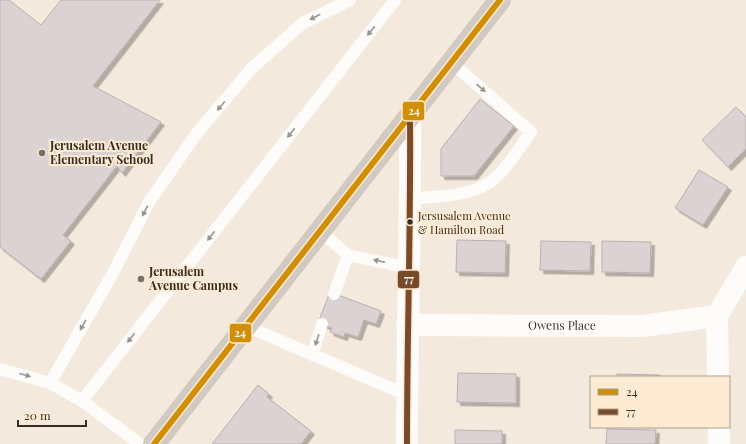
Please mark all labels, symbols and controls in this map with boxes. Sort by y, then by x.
one-way arrow [309,14,321,21]
one-way arrow [367,25,375,36]
one-way arrow [476,83,485,92]
one-way arrow [216,100,225,111]
line badge: 24 [402,101,425,121]
text: 24 [408,103,420,118]
one-way arrow [287,128,295,139]
place label: Jerusalem Avenue Elementary School [49,137,154,167]
marker: Jerusalem Avenue Elementary School [37,148,47,158]
one-way arrow [141,205,148,217]
place label: Jersusalem Avenue & Hamilton Road [417,208,511,237]
marker: Jersusalem Avenue & Hamilton Road [405,217,415,227]
one-way arrow [207,230,215,241]
one-way arrow [372,258,385,264]
place label: Jerusalem Avenue Campus [148,263,238,293]
line badge: 77 [397,270,420,289]
text: 77 [404,271,414,286]
marker: Jerusalem Avenue Campus [136,274,146,284]
street label: Owens Place [528,317,596,333]
one-way arrow [80,319,86,331]
line badge: 24 [229,323,252,343]
text: 24 [234,325,246,340]
one-way arrow [127,333,135,344]
one-way arrow [314,334,320,346]
one-way arrow [19,372,31,378]
legend [590,376,730,428]
text: 24 [626,383,638,399]
scale bar [18,402,86,428]
text: 77 [626,403,636,419]
text: 20 m [24,407,51,423]

